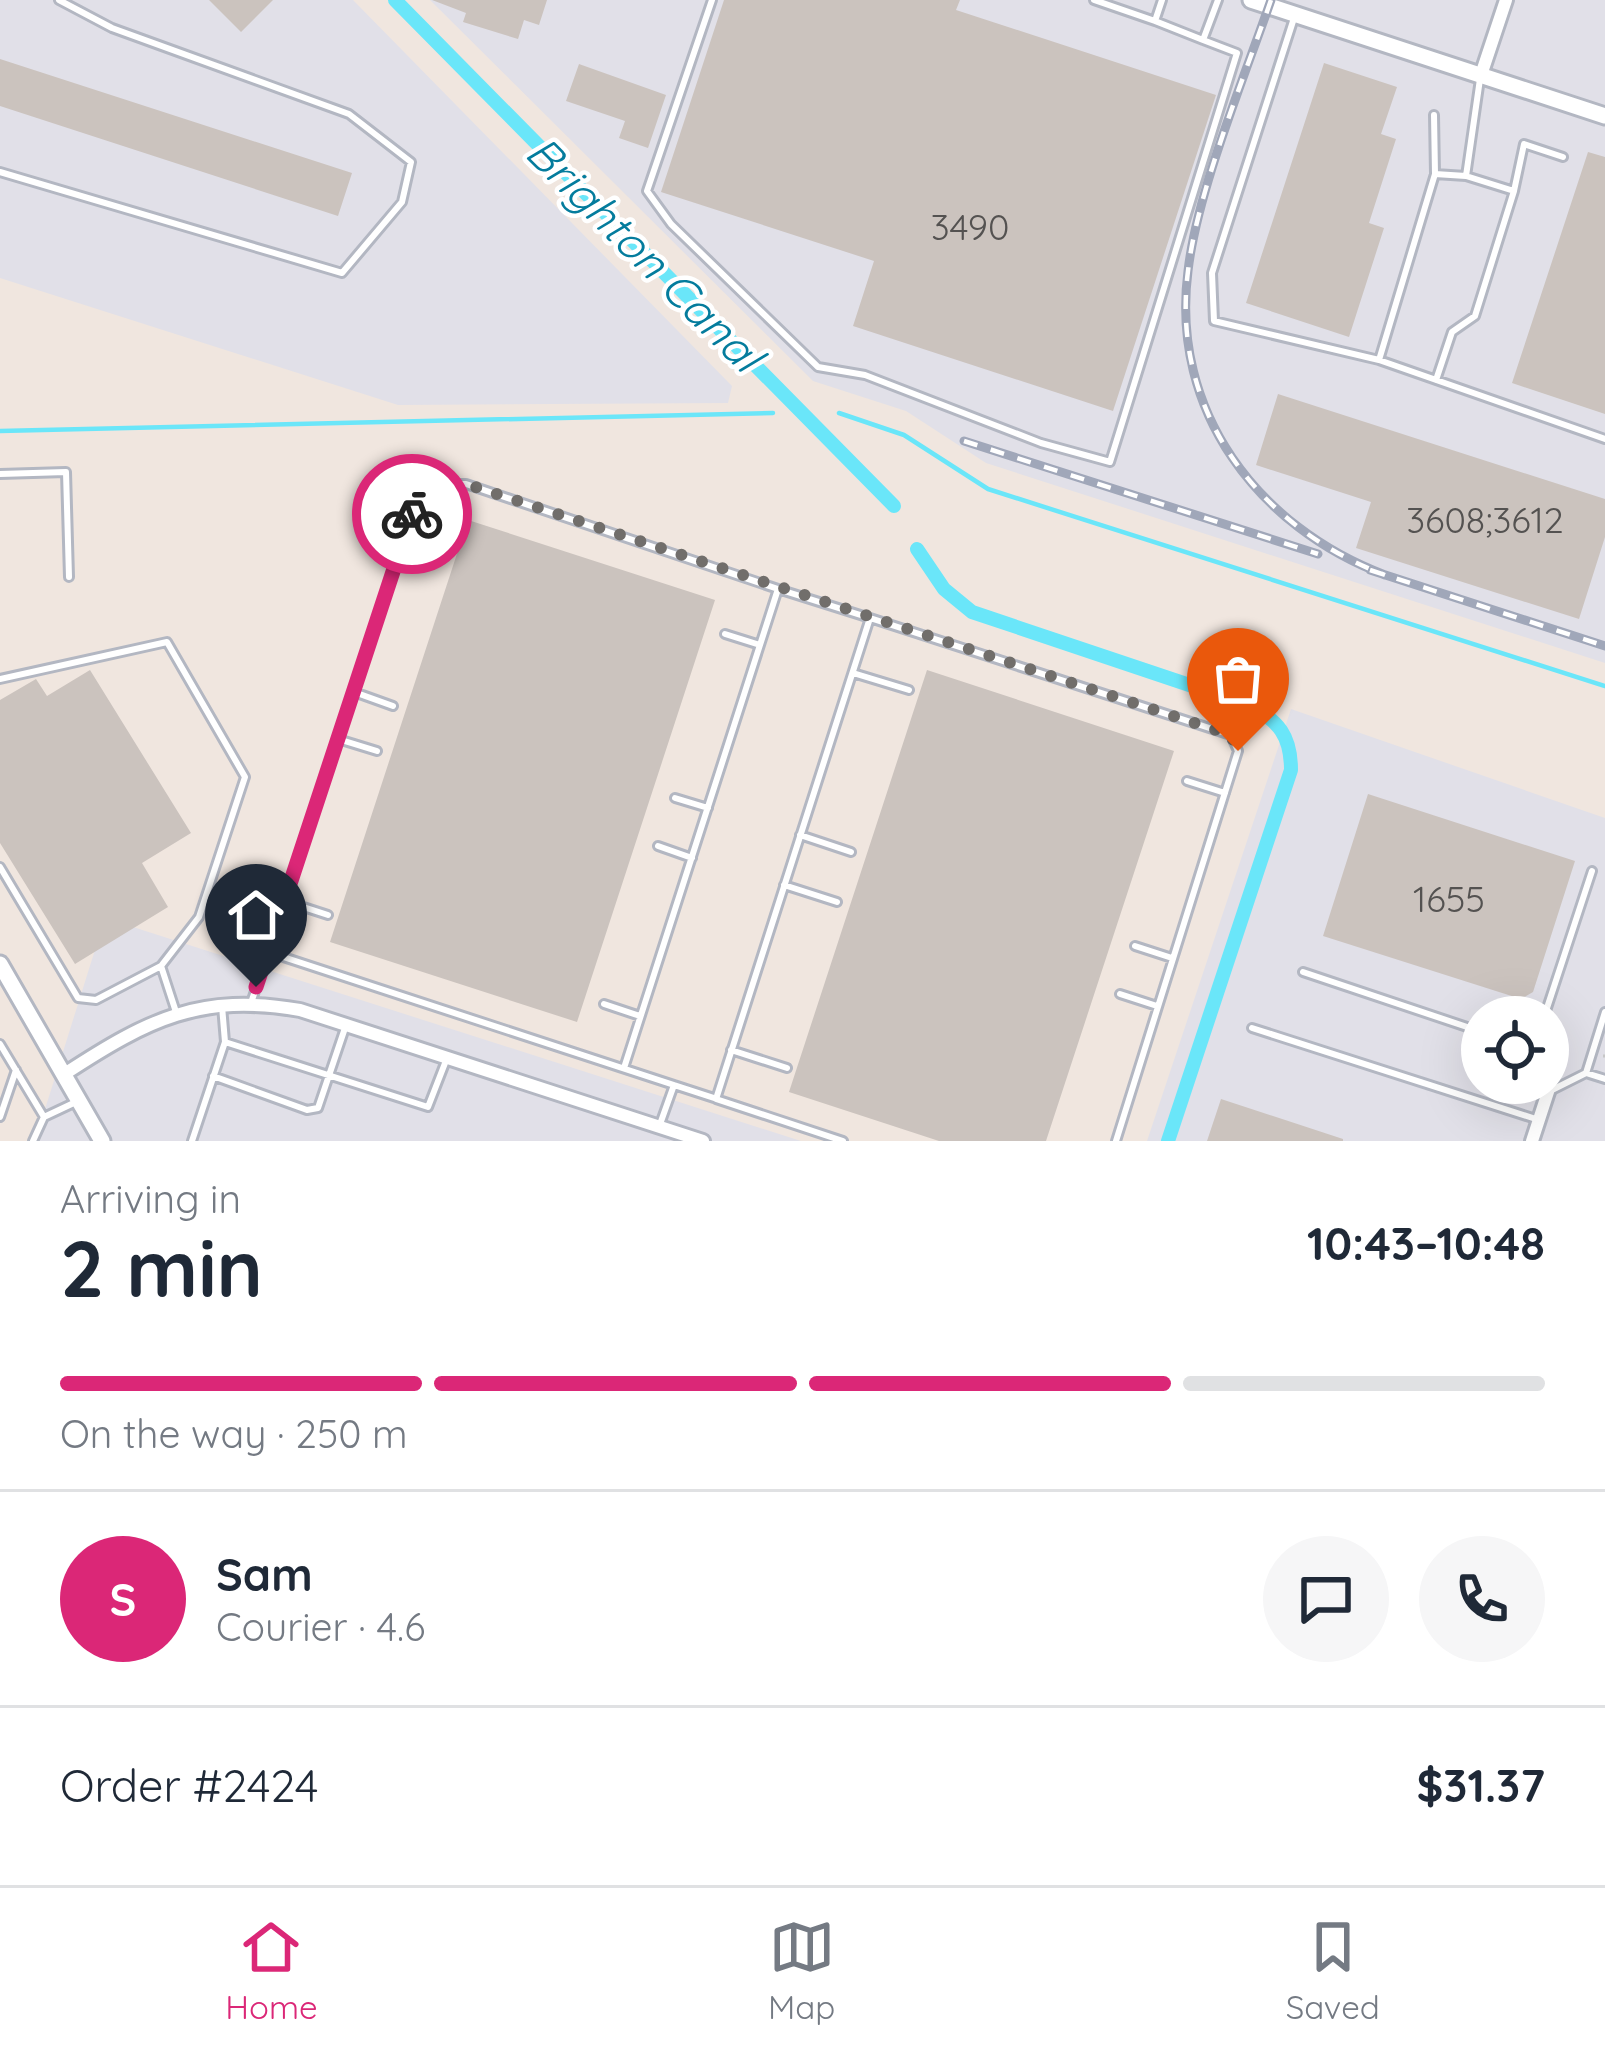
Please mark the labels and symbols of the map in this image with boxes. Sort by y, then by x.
water label: Brighton Canal [515,123,778,386]
house number: 3490 [931,204,1009,249]
courier [352,454,472,574]
house number: 3608;3612 [1406,497,1564,542]
pin [1187,628,1289,751]
pin [205,864,307,987]
house number: 1655 [1413,876,1485,921]

